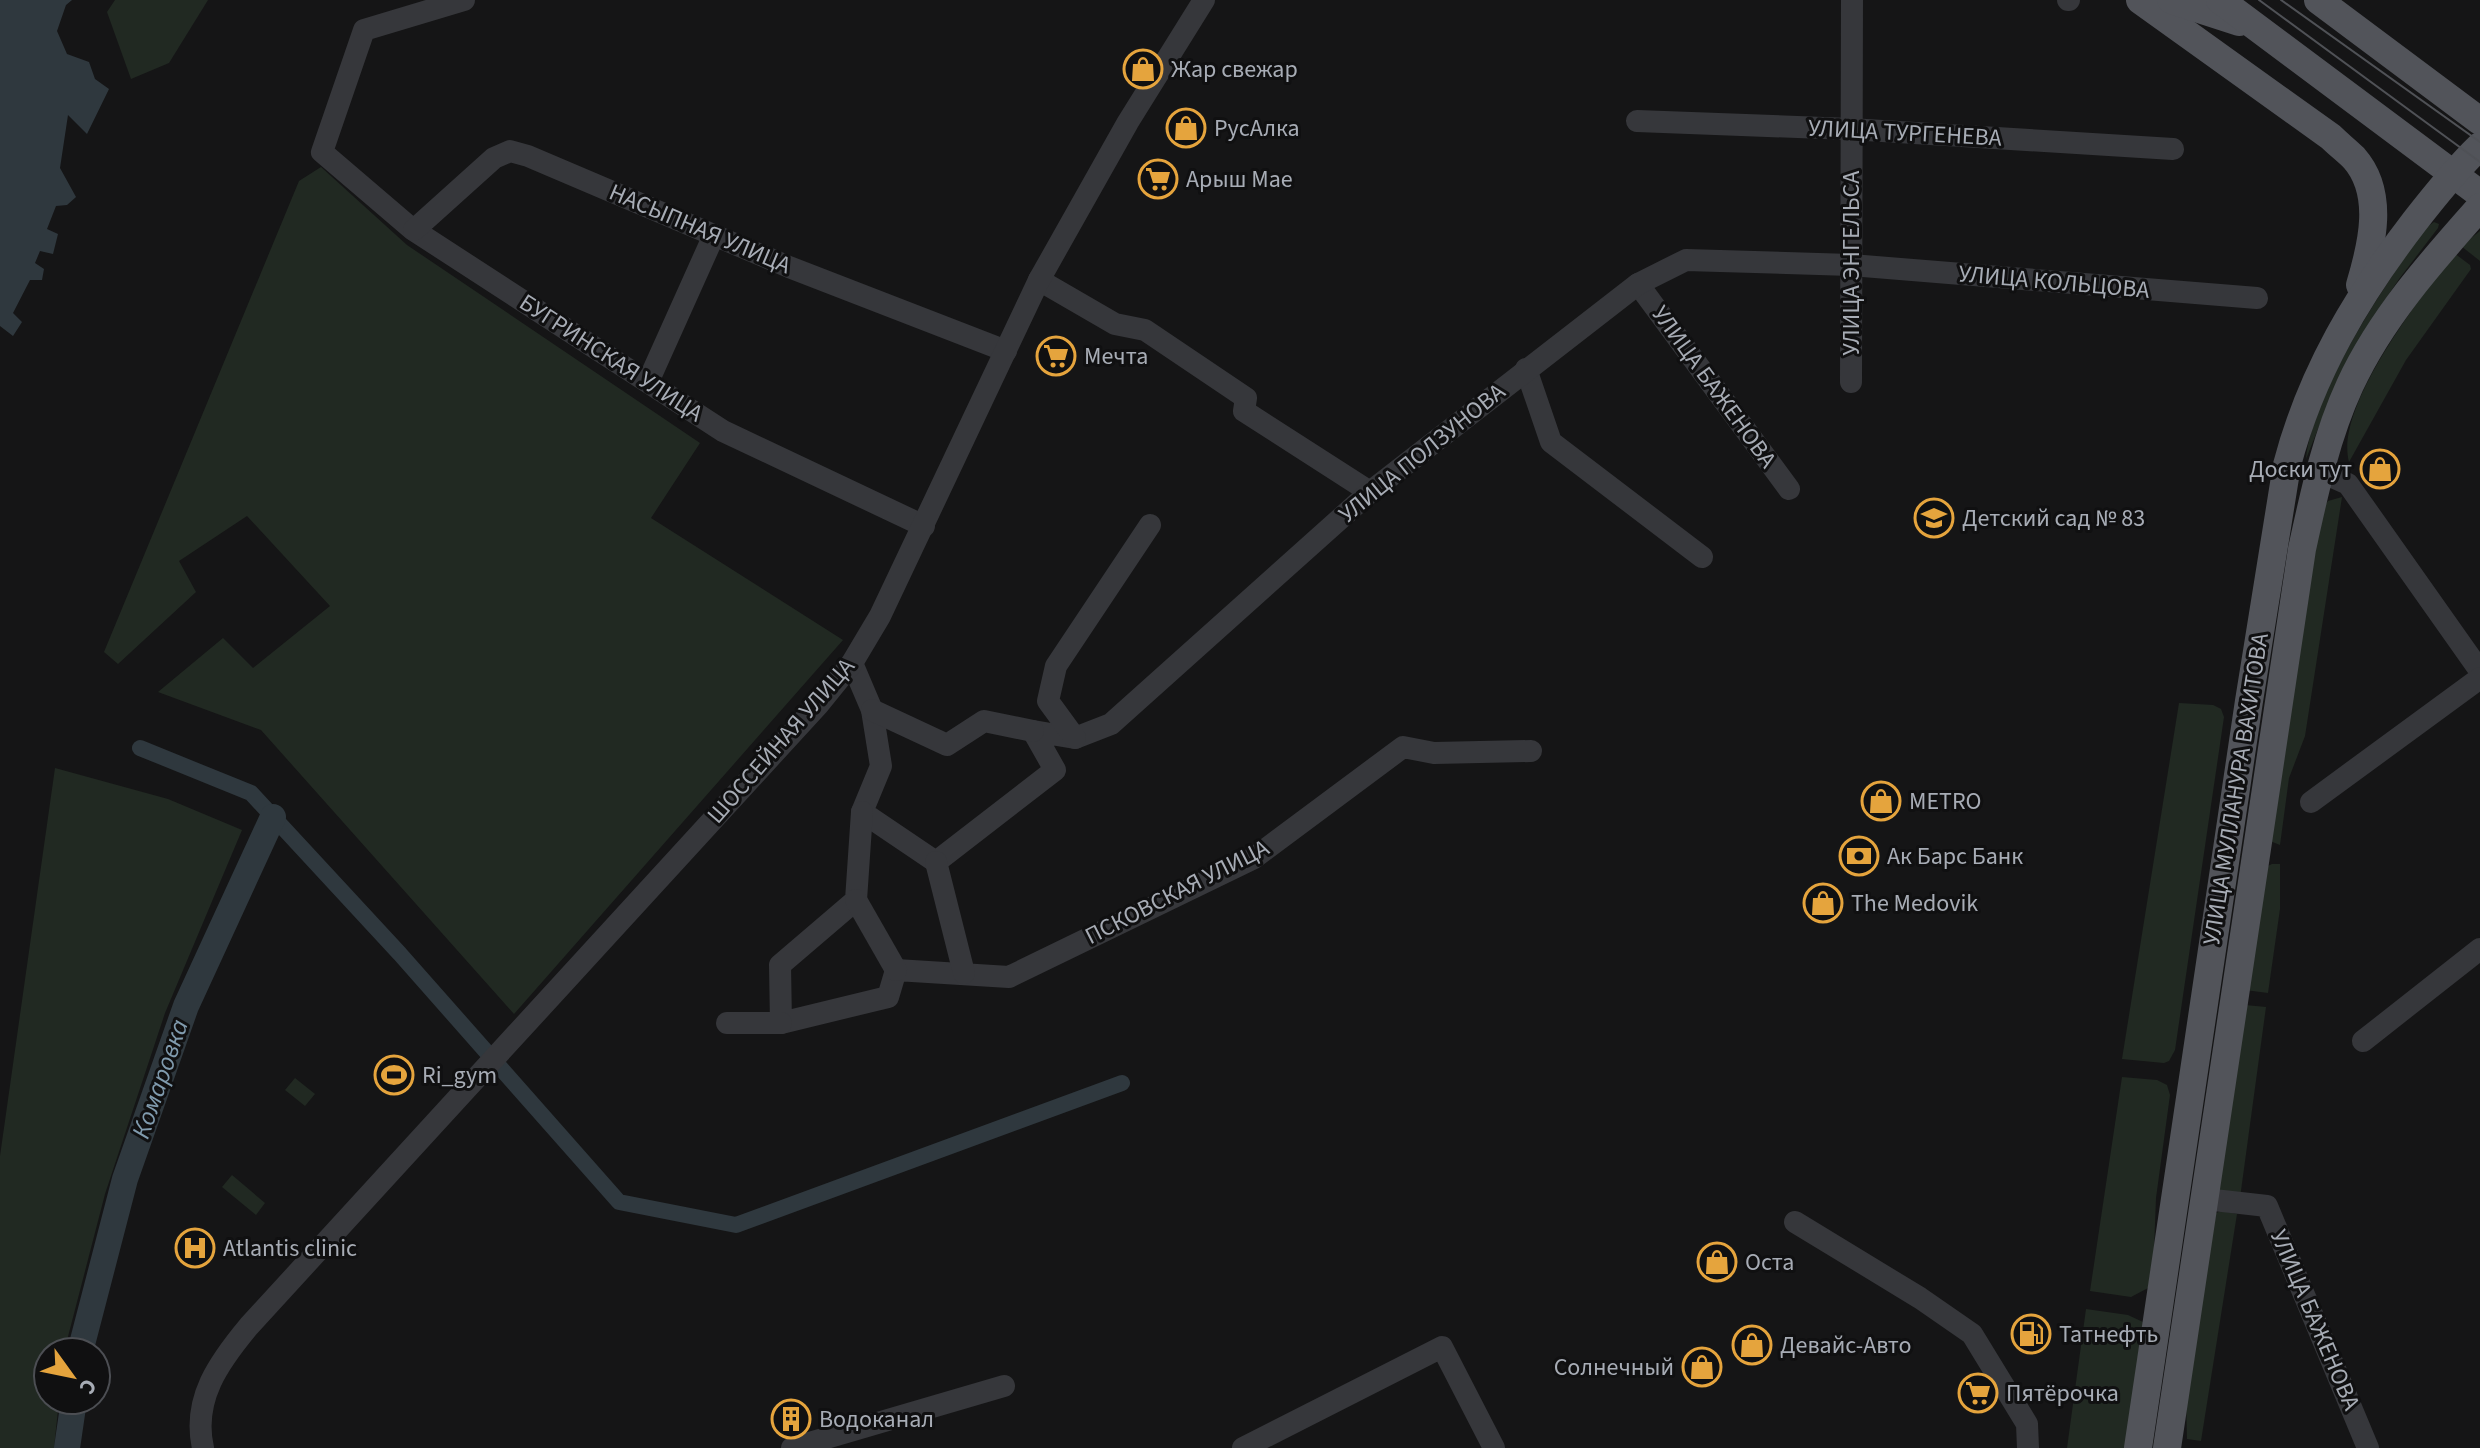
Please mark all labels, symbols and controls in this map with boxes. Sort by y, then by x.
shop icon: Жар свежар [1122,48,1164,90]
place label: Жар свежар [1171,52,1298,87]
shop icon: РусАлка [1165,107,1207,149]
street label: УЛИЦА ТУРГЕНЕВА [1807,110,2003,156]
place label: РусАлка [1214,111,1300,146]
supermarket icon: Арыш Мае [1137,158,1179,200]
place label: Арыш Мае [1186,162,1293,197]
street label: УЛИЦА ЭНГЕЛЬСА [1834,171,1869,355]
street label: НАСЫПНАЯ УЛИЦА [604,175,796,283]
street label: УЛИЦА КОЛЬЦОВА [1957,256,2151,308]
street label: БУГРИНСКАЯ УЛИЦА [512,285,710,431]
street label: УЛИЦА БАЖЕНОВА [1643,299,1785,475]
supermarket icon: Мечта [1035,335,1077,377]
place label: Мечта [1084,339,1148,374]
street label: УЛИЦА ПОЛЗУНОВА [1331,375,1513,531]
shop icon: Доски тут [2359,448,2401,490]
place label: Доски тут [2249,452,2352,487]
school or university icon: Детский сад № 83 [1913,497,1955,539]
place label: Детский сад № 83 [1962,501,2145,536]
street label: УЛИЦА МУЛЛАНУРА ВАХИТОВА [2194,630,2278,948]
street label: ШОССЕЙНАЯ УЛИЦА [699,650,863,832]
shop icon: METRO [1860,780,1902,822]
place label: METRO [1909,784,1982,819]
street label: ПСКОВСКАЯ УЛИЦА [1079,830,1275,954]
bank icon: Ак Барс Банк [1838,835,1880,877]
place label: Ак Барс Банк [1887,839,2023,874]
shop icon: The Medovik [1802,882,1844,924]
place label: The Medovik [1851,886,1978,921]
water label: Комаровка [122,1014,198,1144]
sports icon: Ri_gym [373,1054,415,1096]
place label: Ri_gym [422,1058,497,1093]
street label: УЛИЦА БАЖЕНОВА [2261,1224,2369,1416]
hospital icon: Atlantis clinic [174,1227,216,1269]
place label: Atlantis clinic [223,1231,357,1266]
shop icon: Оста [1696,1241,1738,1283]
place label: Оста [1745,1245,1794,1280]
fuel station icon: Татнефть [2010,1313,2052,1355]
place label: Татнефть [2059,1317,2158,1352]
shop icon: Девайс-Авто [1731,1324,1773,1366]
place label: Девайс-Авто [1780,1328,1912,1363]
north arrow [32,1336,112,1416]
shop icon: Солнечный [1681,1346,1723,1388]
place label: Солнечный [1554,1350,1674,1385]
text: С [71,1372,105,1401]
supermarket icon: Пятёрочка [1957,1372,1999,1414]
place label: Пятёрочка [2006,1376,2119,1411]
building icon: Водоканал [770,1398,812,1440]
place label: Водоканал [819,1402,934,1437]

